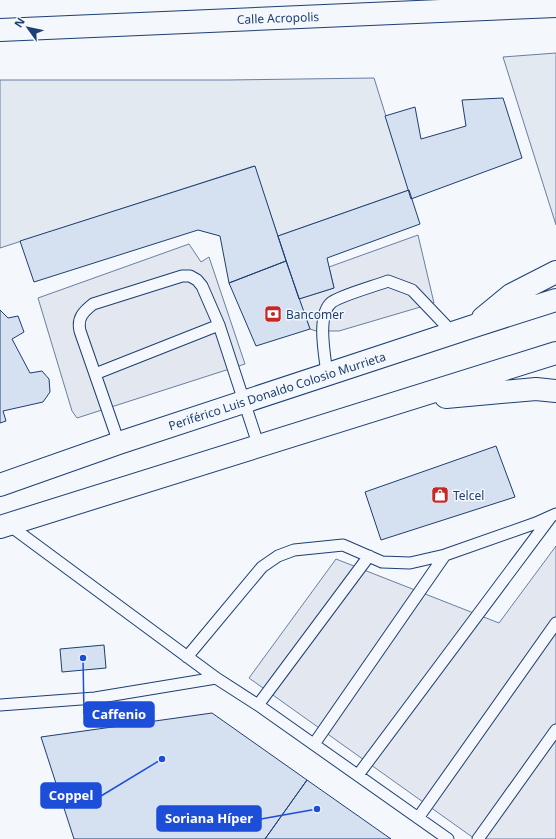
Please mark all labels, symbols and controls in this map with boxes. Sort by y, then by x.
north arrow [8,8,48,48]
street label: Calle Acropolis [237,8,320,28]
text: N [10,14,28,30]
bank icon: Bancomer [263,304,283,324]
place label: Bancomer [286,306,344,323]
street label: Periférico Luis Donaldo Colosio Murrieta [166,348,388,434]
shop icon: Telcel [430,485,450,505]
place label: Telcel [453,487,484,504]
callout: Caffenio [84,702,154,727]
text: Caffenio [92,705,146,723]
callout: Coppel [41,783,101,808]
text: Coppel [49,786,93,804]
callout: Soriana Híper [157,806,261,831]
text: Soriana Híper [165,809,253,827]

